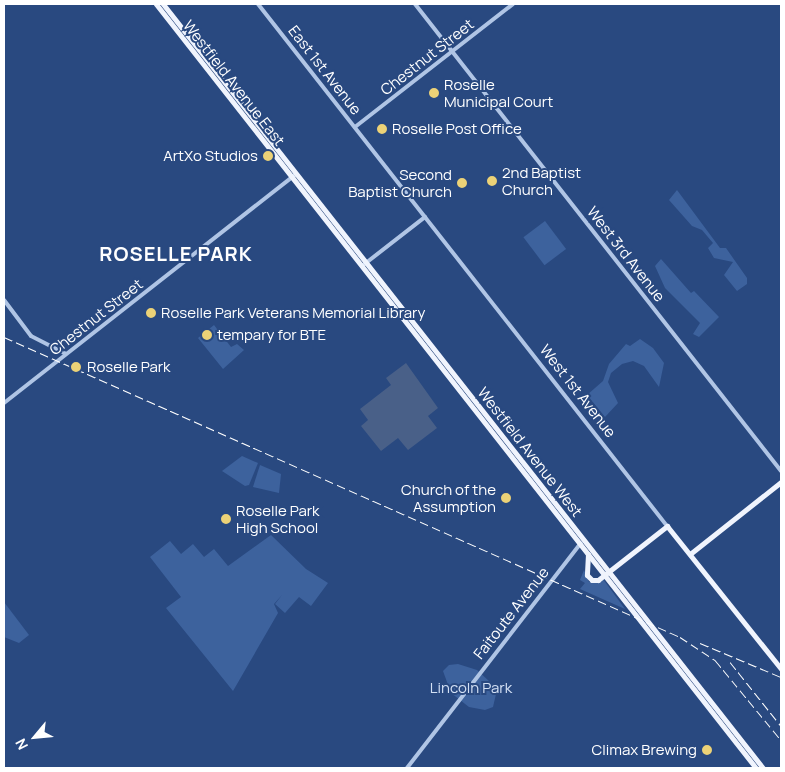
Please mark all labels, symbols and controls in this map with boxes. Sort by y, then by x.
street label: Chestnut Street [377,15,477,99]
street label: Westfield Avenue East [179,17,289,149]
street label: East 1st Avenue [285,22,365,118]
place label: Roselle Municipal Court [444,75,553,110]
marker: Roselle Municipal Court [428,87,440,99]
place label: Roselle Post Office [392,120,522,138]
marker: Roselle Post Office [376,123,388,135]
place label: ArtXo Studios [163,147,258,165]
marker: ArtXo Studios [262,150,274,162]
place label: 2nd Baptist Church [502,163,581,198]
place label: Second Baptist Church [348,165,452,200]
marker: 2nd Baptist Church [486,175,498,187]
marker: Second Baptist Church [456,177,468,189]
street label: West 3rd Avenue [583,203,669,305]
district label: ROSELLE PARK [98,241,254,265]
street label: Chestnut Street [46,275,146,359]
place label: Roselle Park Veterans Memorial Library [161,304,425,322]
marker: Roselle Park Veterans Memorial Library [145,307,157,319]
place label: tempary for BTE [217,326,326,344]
marker: tempary for BTE [201,329,213,341]
street label: West 1st Avenue [536,341,620,441]
place label: Roselle Park [87,358,171,376]
marker: Roselle Park [69,360,83,374]
street label: Westfield Avenue West [474,384,586,520]
place label: Church of the Assumption [401,480,496,515]
marker: Church of the Assumption [500,492,512,504]
place label: Roselle Park High School [236,501,320,536]
marker: Roselle Park High School [220,513,232,525]
street label: Faitoute Avenue [470,564,552,662]
park label: Lincoln Park [430,679,512,697]
north arrow [10,712,60,762]
text: N [11,735,32,753]
place label: Climax Brewing [592,741,697,759]
marker: Climax Brewing [701,744,713,756]

